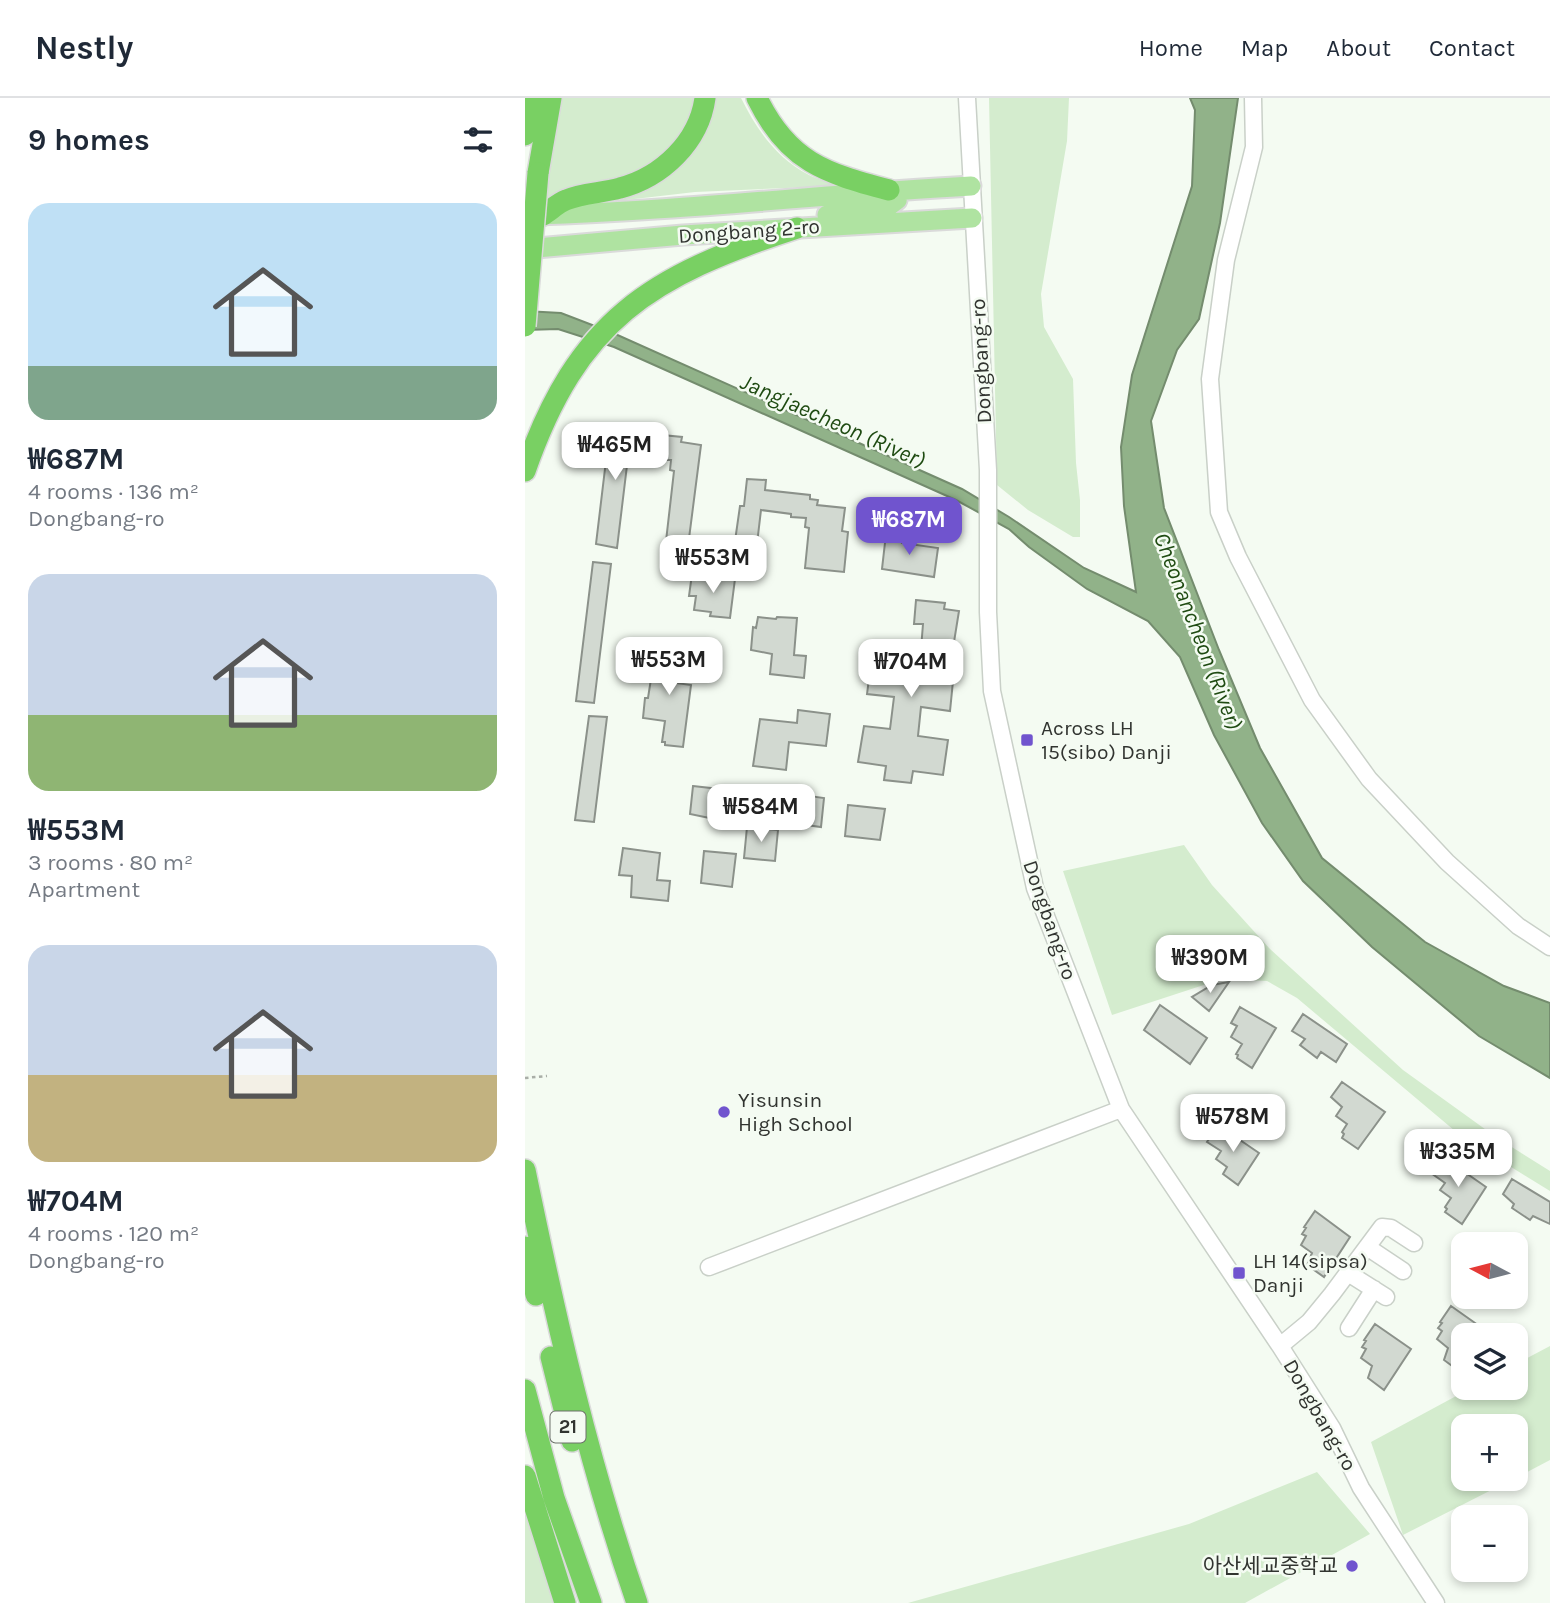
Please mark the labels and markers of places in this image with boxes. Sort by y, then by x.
pin: ₩465M [566,422,664,482]
pin: ₩687M [860,498,958,557]
pin: ₩553M [664,536,762,595]
pin: ₩553M [620,638,718,697]
pin: ₩704M [862,640,960,699]
place label: Across LH 15(sibo) Danji [1041,716,1172,764]
marker: Across LH 15(sibo) Danji [1019,732,1035,748]
pin: ₩584M [712,784,810,844]
pin: ₩390M [1161,936,1259,995]
place label: Yisunsin High School [738,1088,853,1136]
pin: ₩578M [1184,1094,1282,1154]
marker: Yisunsin High School [716,1104,732,1120]
pin: ₩335M [1409,1130,1507,1189]
place label: LH 14(sipsa) Danji [1253,1249,1368,1297]
marker: LH 14(sipsa) Danji [1231,1265,1247,1281]
place label: 아산세교중학교 [1203,1554,1338,1578]
marker: 아산세교중학교 [1344,1558,1360,1574]

